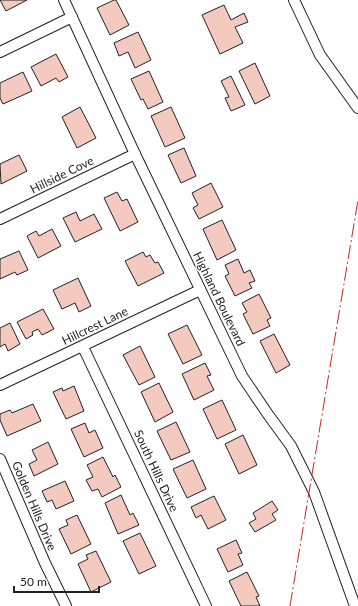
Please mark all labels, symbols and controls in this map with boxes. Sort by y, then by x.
street label: Hillside Cove [28,153,96,196]
street label: Highland Boulevard [190,249,249,348]
street label: Hillcrest Lane [59,303,130,348]
street label: South Hills Drive [131,428,182,514]
street label: Golden Hills Drive [9,459,60,553]
scale bar [14,568,99,594]
text: 50 m [20,574,47,589]

